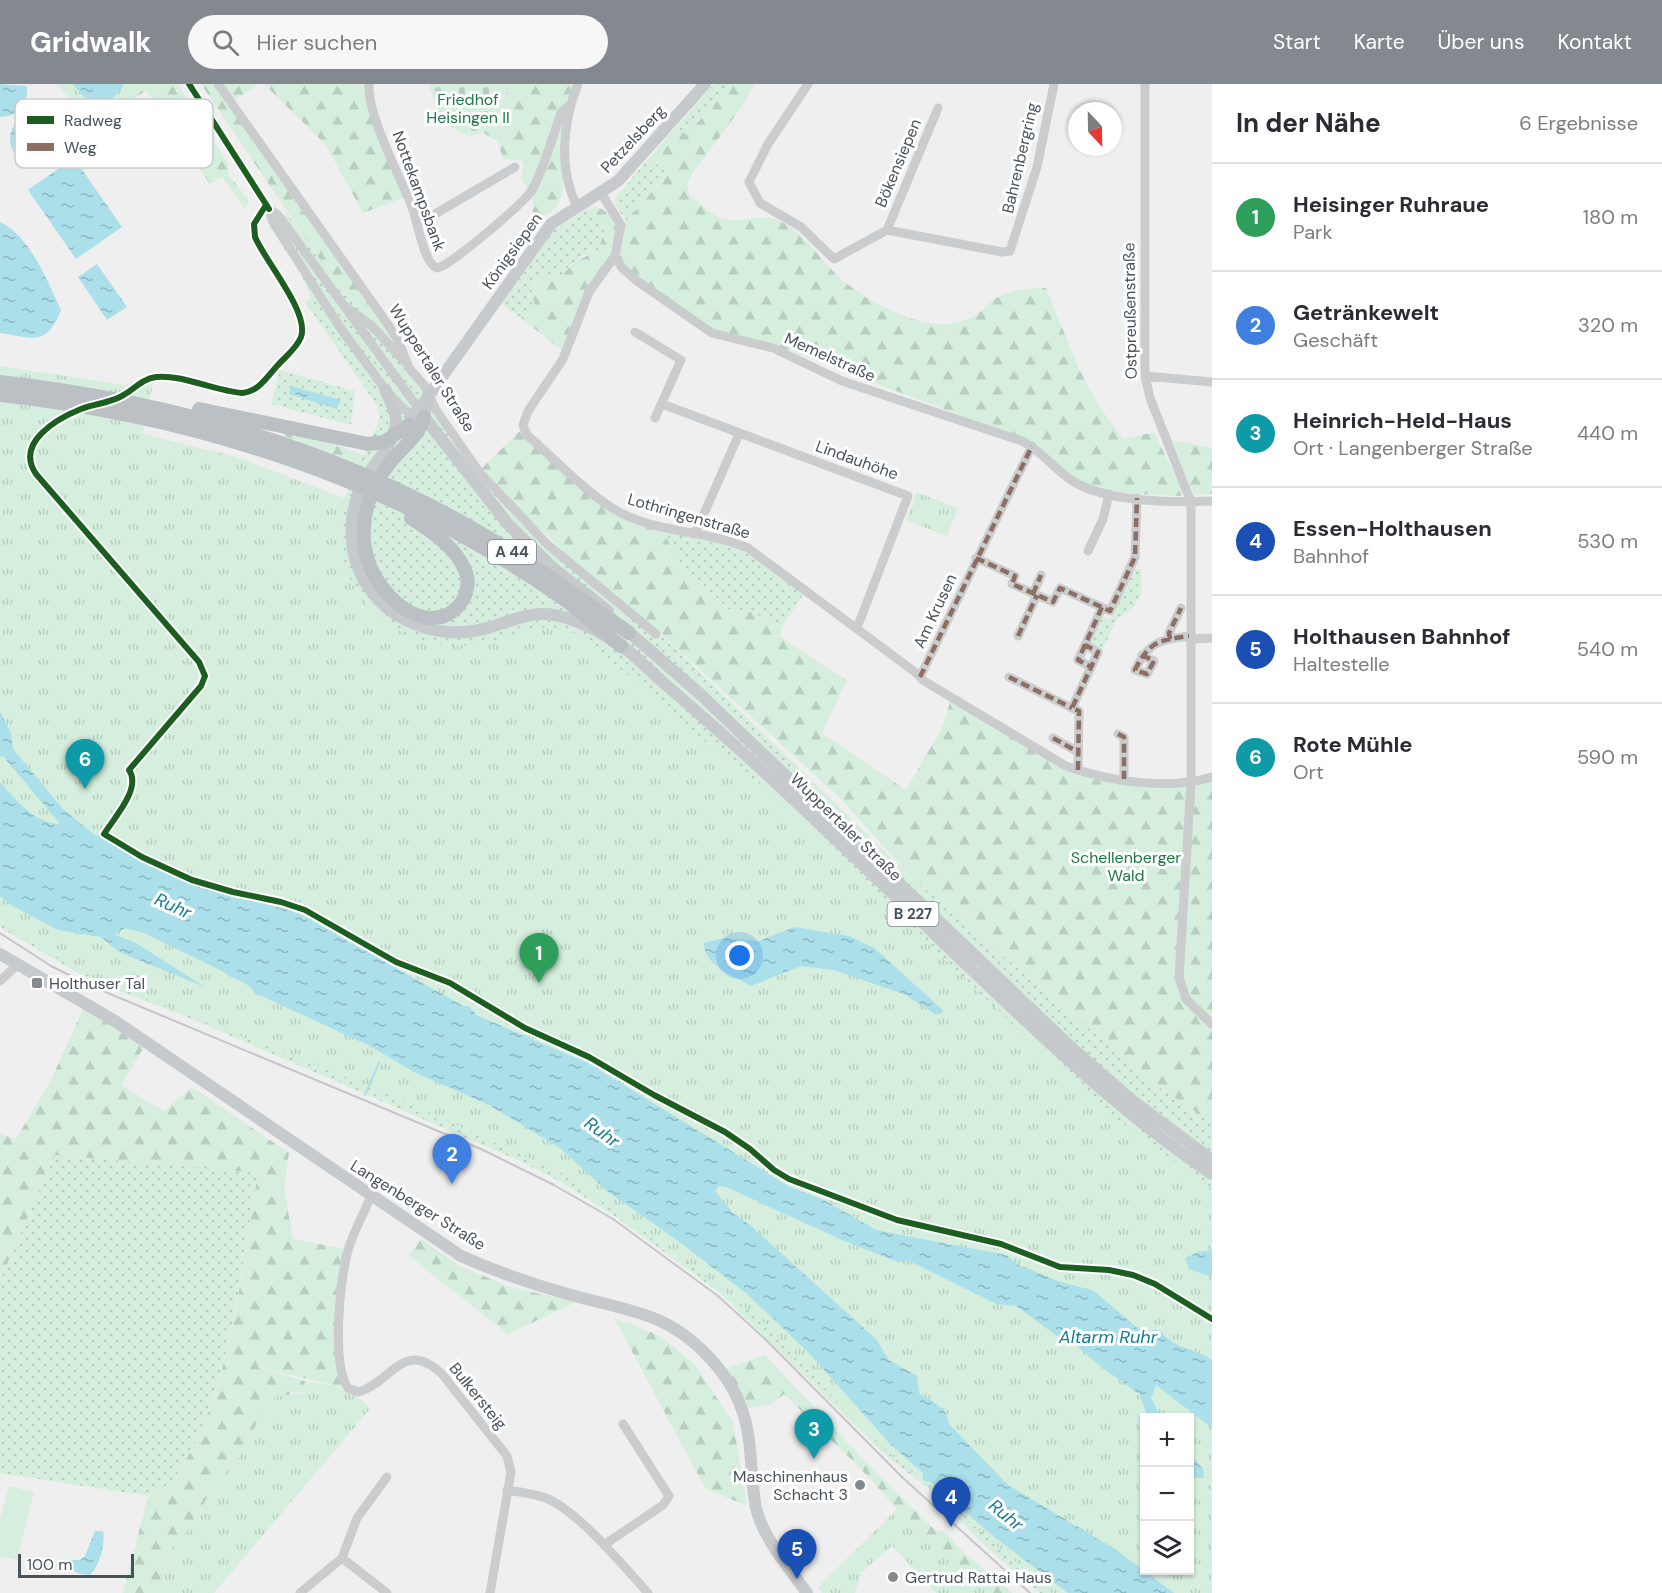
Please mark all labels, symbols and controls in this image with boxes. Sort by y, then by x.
search box [188,15,608,69]
text: Gridwalk [30,24,152,61]
icon: search [209,26,242,59]
text: Hier suchen [257,28,377,57]
text: Start [1273,28,1321,56]
text: Karte [1354,28,1405,56]
text: Über uns [1438,28,1524,56]
text: Kontakt [1557,28,1632,56]
park label: Friedhof Heisingen II [426,89,510,128]
legend [15,99,213,168]
street label: Petzelsberg [596,100,670,177]
street label: Bahrenbergring [997,100,1043,215]
north arrow [1068,102,1122,156]
text: In der Nähe [1236,106,1381,140]
text: Radweg [64,110,122,131]
text: 6 Ergebnisse [1519,110,1638,136]
street label: Bökensiepen [870,116,926,210]
street label: Nottekampsbank [387,128,451,254]
text: Weg [64,137,97,158]
text: Heisinger Ruhraue [1293,190,1489,219]
text: 1 [1252,204,1259,230]
text: 180 m [1583,204,1638,230]
street label: Königsiepen [477,209,547,293]
text: Park [1293,219,1333,245]
street label: Ostpreußenstraße [1118,242,1142,380]
text: Getränkewelt [1293,298,1439,327]
street label: Wuppertaler Straße [384,300,480,436]
text: 2 [1250,312,1261,338]
text: 320 m [1578,312,1638,338]
text: Geschäft [1293,327,1378,353]
street label: Memelstraße [781,328,879,386]
text: Heinrich-Held-Haus [1293,406,1512,435]
text: 3 [1249,420,1262,446]
text: 440 m [1577,420,1638,446]
street label: Lindauhöhe [813,435,901,485]
text: Ort · Langenberger Straße [1293,435,1533,461]
street label: Lothringenstraße [625,488,753,544]
text: Essen-Holthausen [1293,514,1492,543]
text: 4 [1249,528,1262,554]
text: 530 m [1577,528,1638,554]
road number: A 44 [488,540,536,564]
text: Bahnhof [1293,543,1369,569]
street label: Am Krusen [909,570,961,652]
text: Holthausen Bahnhof [1293,622,1511,651]
text: 5 [1249,636,1262,662]
text: 540 m [1577,636,1638,662]
text: Haltestelle [1293,651,1390,677]
text: Rote Mühle [1293,730,1413,759]
pin: 6 [66,740,104,789]
text: 6 [1249,744,1262,770]
text: 590 m [1577,744,1638,770]
text: Ort [1293,759,1324,785]
street label: Wuppertaler Straße [786,768,906,886]
park label: Schellenberger Wald [1071,847,1181,886]
water label: Ruhr [151,887,196,925]
road number: B 227 [888,902,938,926]
pin: 1 [520,934,558,983]
your location [725,941,754,970]
place label: Holthuser Tal [49,973,145,994]
marker: Holthuser Tal [30,976,44,990]
water label: Ruhr [580,1111,626,1154]
pin: 2 [432,1134,472,1184]
street label: Langenberger Straße [346,1155,490,1255]
water label: Altarm Ruhr [1058,1325,1159,1349]
street label: Bulkersteig [445,1358,512,1434]
pin: 3 [794,1410,834,1459]
map controls [1140,1413,1194,1575]
button: + [1140,1413,1194,1467]
place label: Maschinenhaus Schacht 3 [733,1466,848,1505]
button: − [1140,1467,1194,1521]
marker: Maschinenhaus Schacht 3 [853,1478,867,1492]
pin: 4 [932,1478,970,1527]
water label: Ruhr [984,1494,1029,1537]
button: layers [1140,1521,1194,1575]
pin: 5 [778,1530,816,1579]
scale bar [18,1551,134,1578]
text: 100 m [27,1554,72,1575]
place label: Gertrud Rattai Haus [905,1567,1052,1588]
marker: Gertrud Rattai Haus [886,1570,900,1584]

